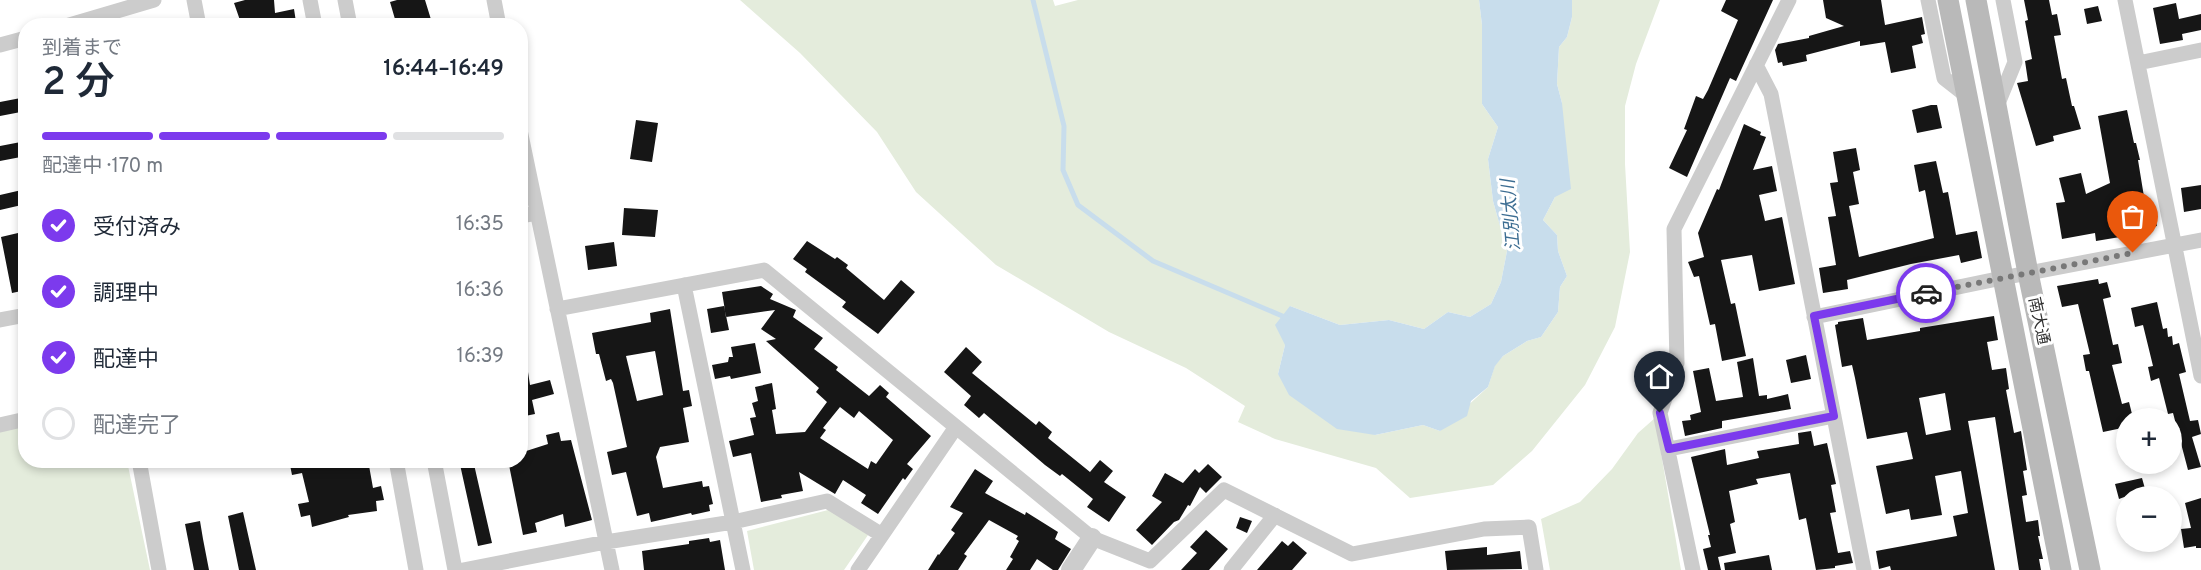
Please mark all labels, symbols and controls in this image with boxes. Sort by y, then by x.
text: 到着まで [42,36,122,62]
text: 16:44–16:49 [383,56,504,83]
text: 2 分 [42,60,114,109]
text: 配達中 · 170 m [42,154,163,180]
water label: 江別太川 [1497,176,1527,252]
pin [2107,191,2158,253]
icon: bag [2116,200,2149,233]
icon: check [42,209,75,242]
text: 16:35 [456,212,504,238]
text: 受付済み [93,215,181,242]
courier [1896,263,1956,323]
icon: check [42,275,75,308]
icon: car [1910,277,1943,310]
text: 16:36 [456,278,504,304]
text: 調理中 [93,281,159,308]
street label: 南大通 [2023,295,2053,347]
icon: check [42,341,75,374]
text: 16:39 [457,344,504,370]
text: 配達中 [93,347,159,374]
pin [1634,351,1685,413]
icon: home [1643,360,1676,393]
map controls [2116,408,2182,552]
button: + [2116,408,2182,474]
text: 配達完了 [93,413,181,440]
button: − [2116,486,2182,552]

